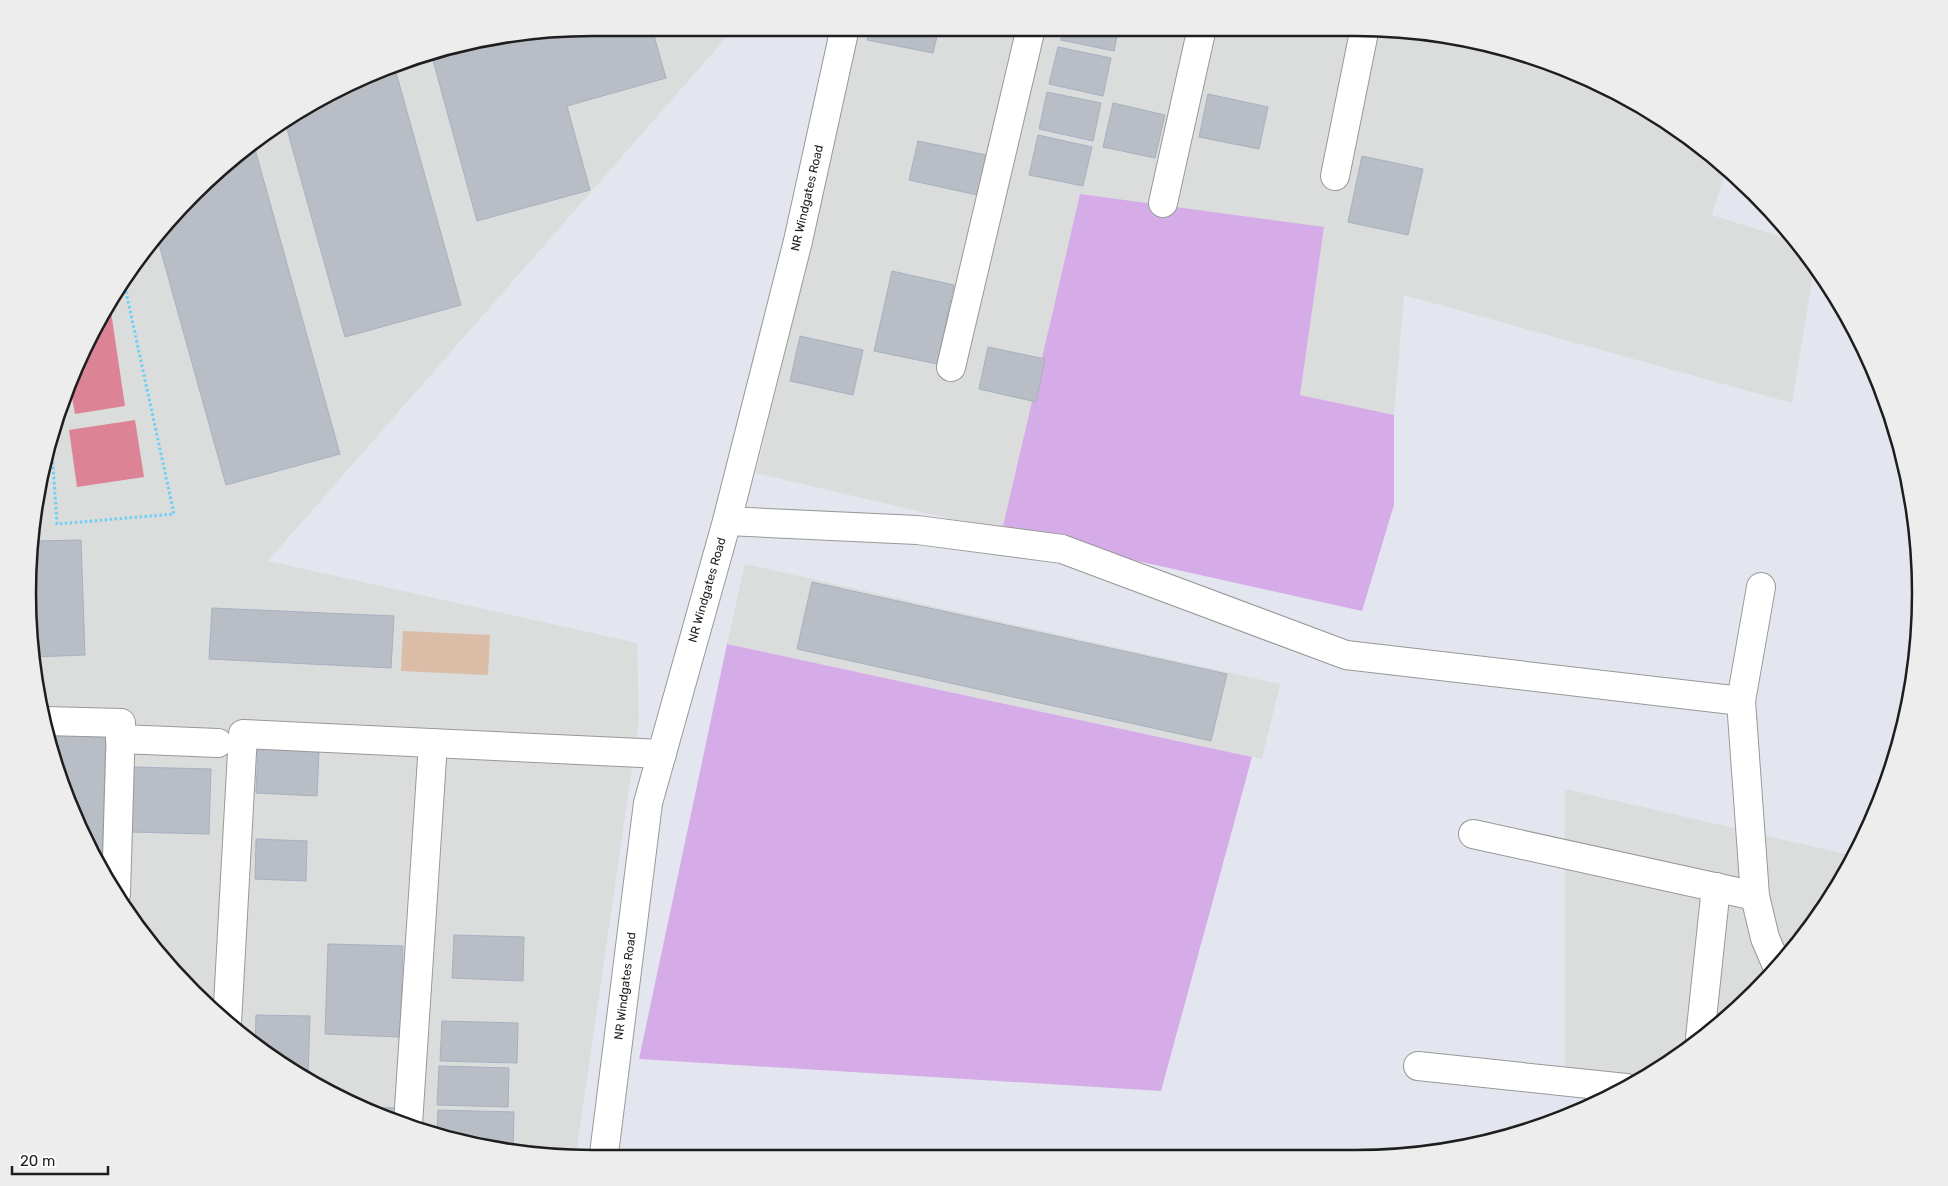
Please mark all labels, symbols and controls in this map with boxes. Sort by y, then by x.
street label: NR Windgates Road [788,144,826,252]
street label: NR Windgates Road [685,536,729,644]
street label: NR Windgates Road [611,931,639,1041]
scale bar [12,1144,109,1176]
text: 20 m [20,1152,55,1170]

